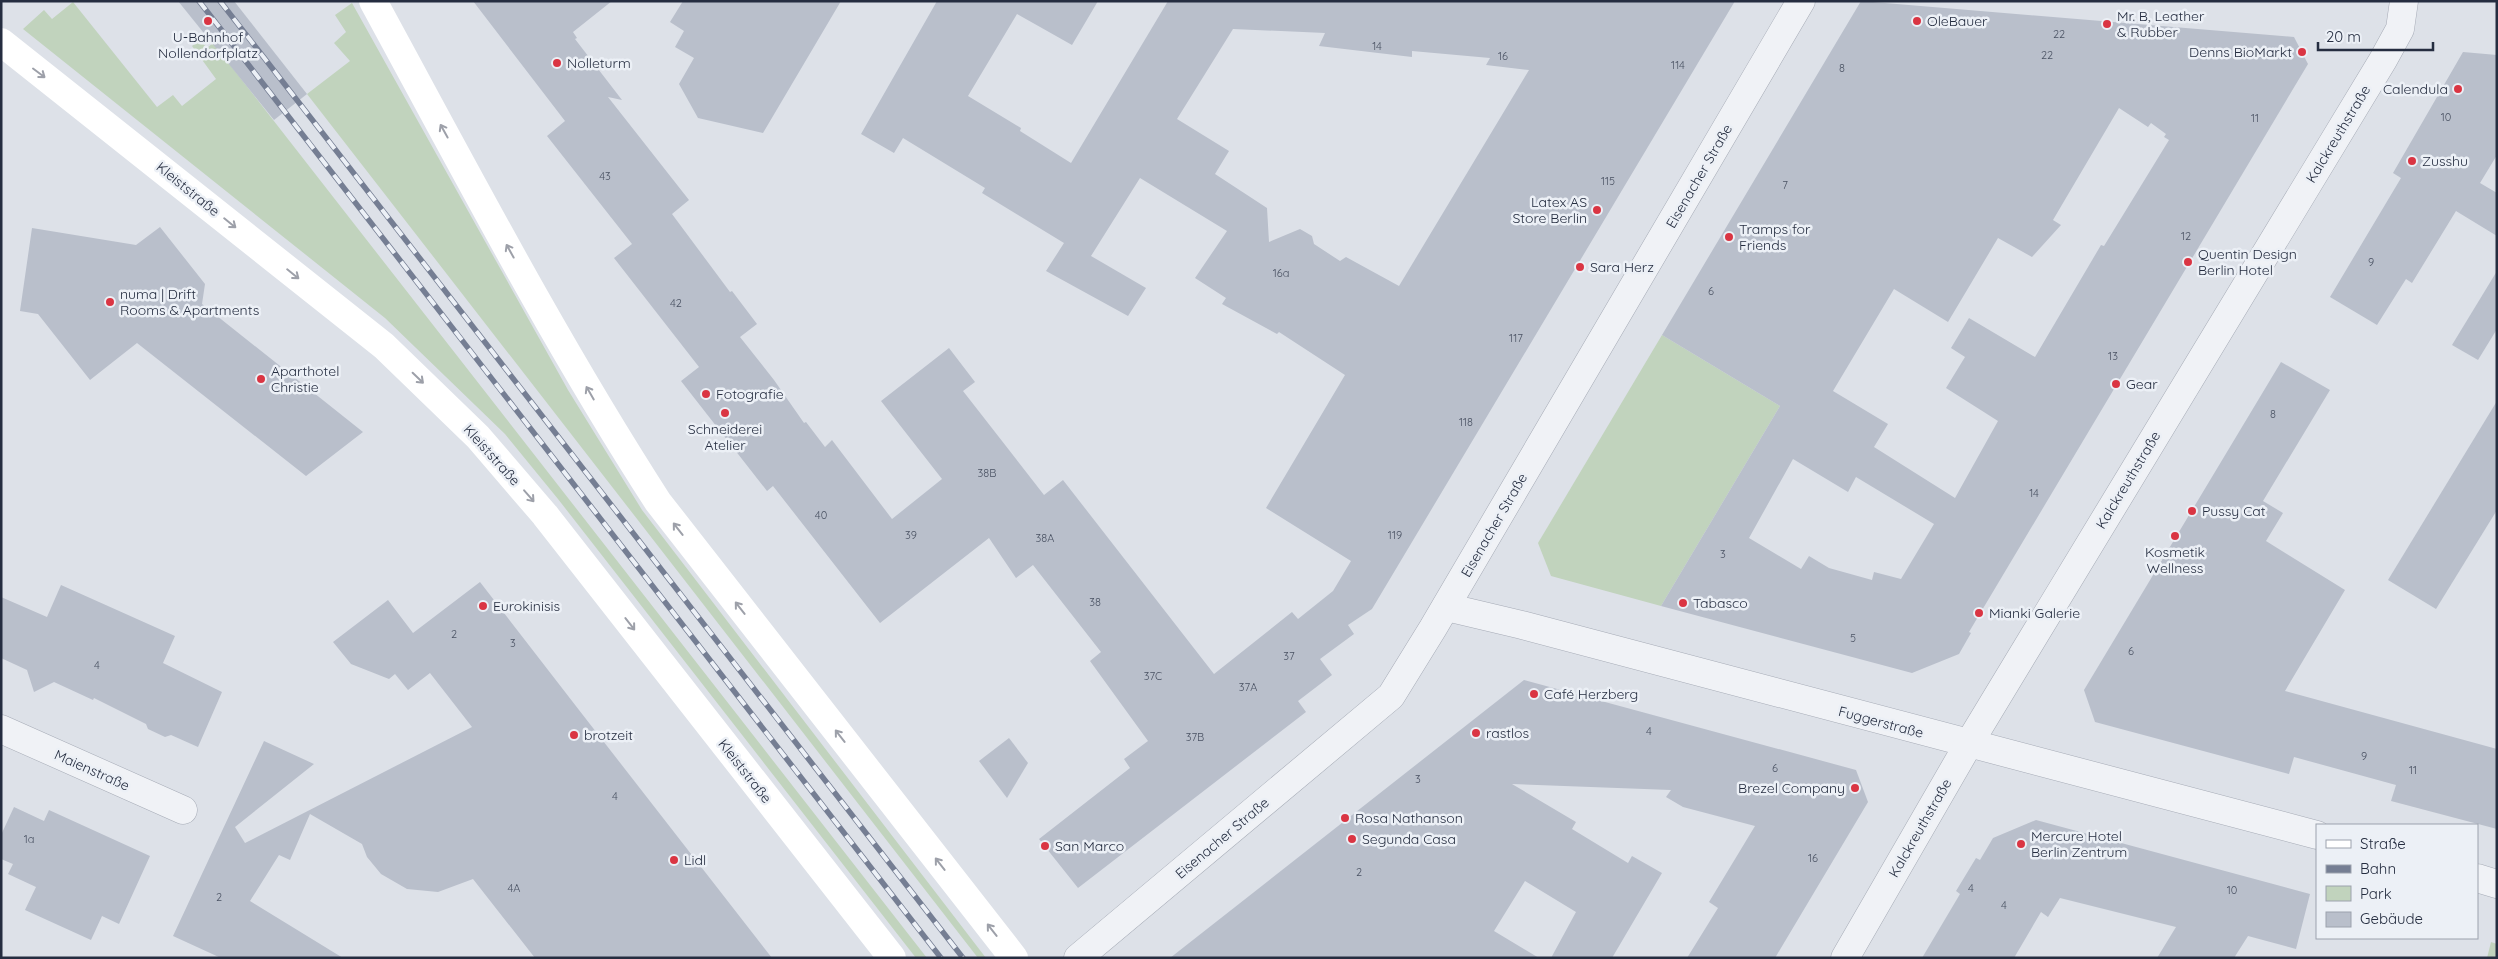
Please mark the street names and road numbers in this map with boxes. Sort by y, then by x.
street label: Kalckreuthstraße [2302,82,2374,186]
street label: Eisenacher Straße [1662,121,1736,231]
street label: Kleiststraße [153,158,223,220]
street label: Kleiststraße [460,421,524,489]
street label: Kalckreuthstraße [2092,428,2164,532]
street label: Eisenacher Straße [1457,470,1531,580]
street label: Fuggerstraße [1836,702,1926,742]
street label: Kleiststraße [714,735,776,807]
street label: Maienstraße [52,745,132,795]
street label: Kalckreuthstraße [1884,775,1956,880]
street label: Eisenacher Straße [1171,793,1273,883]

